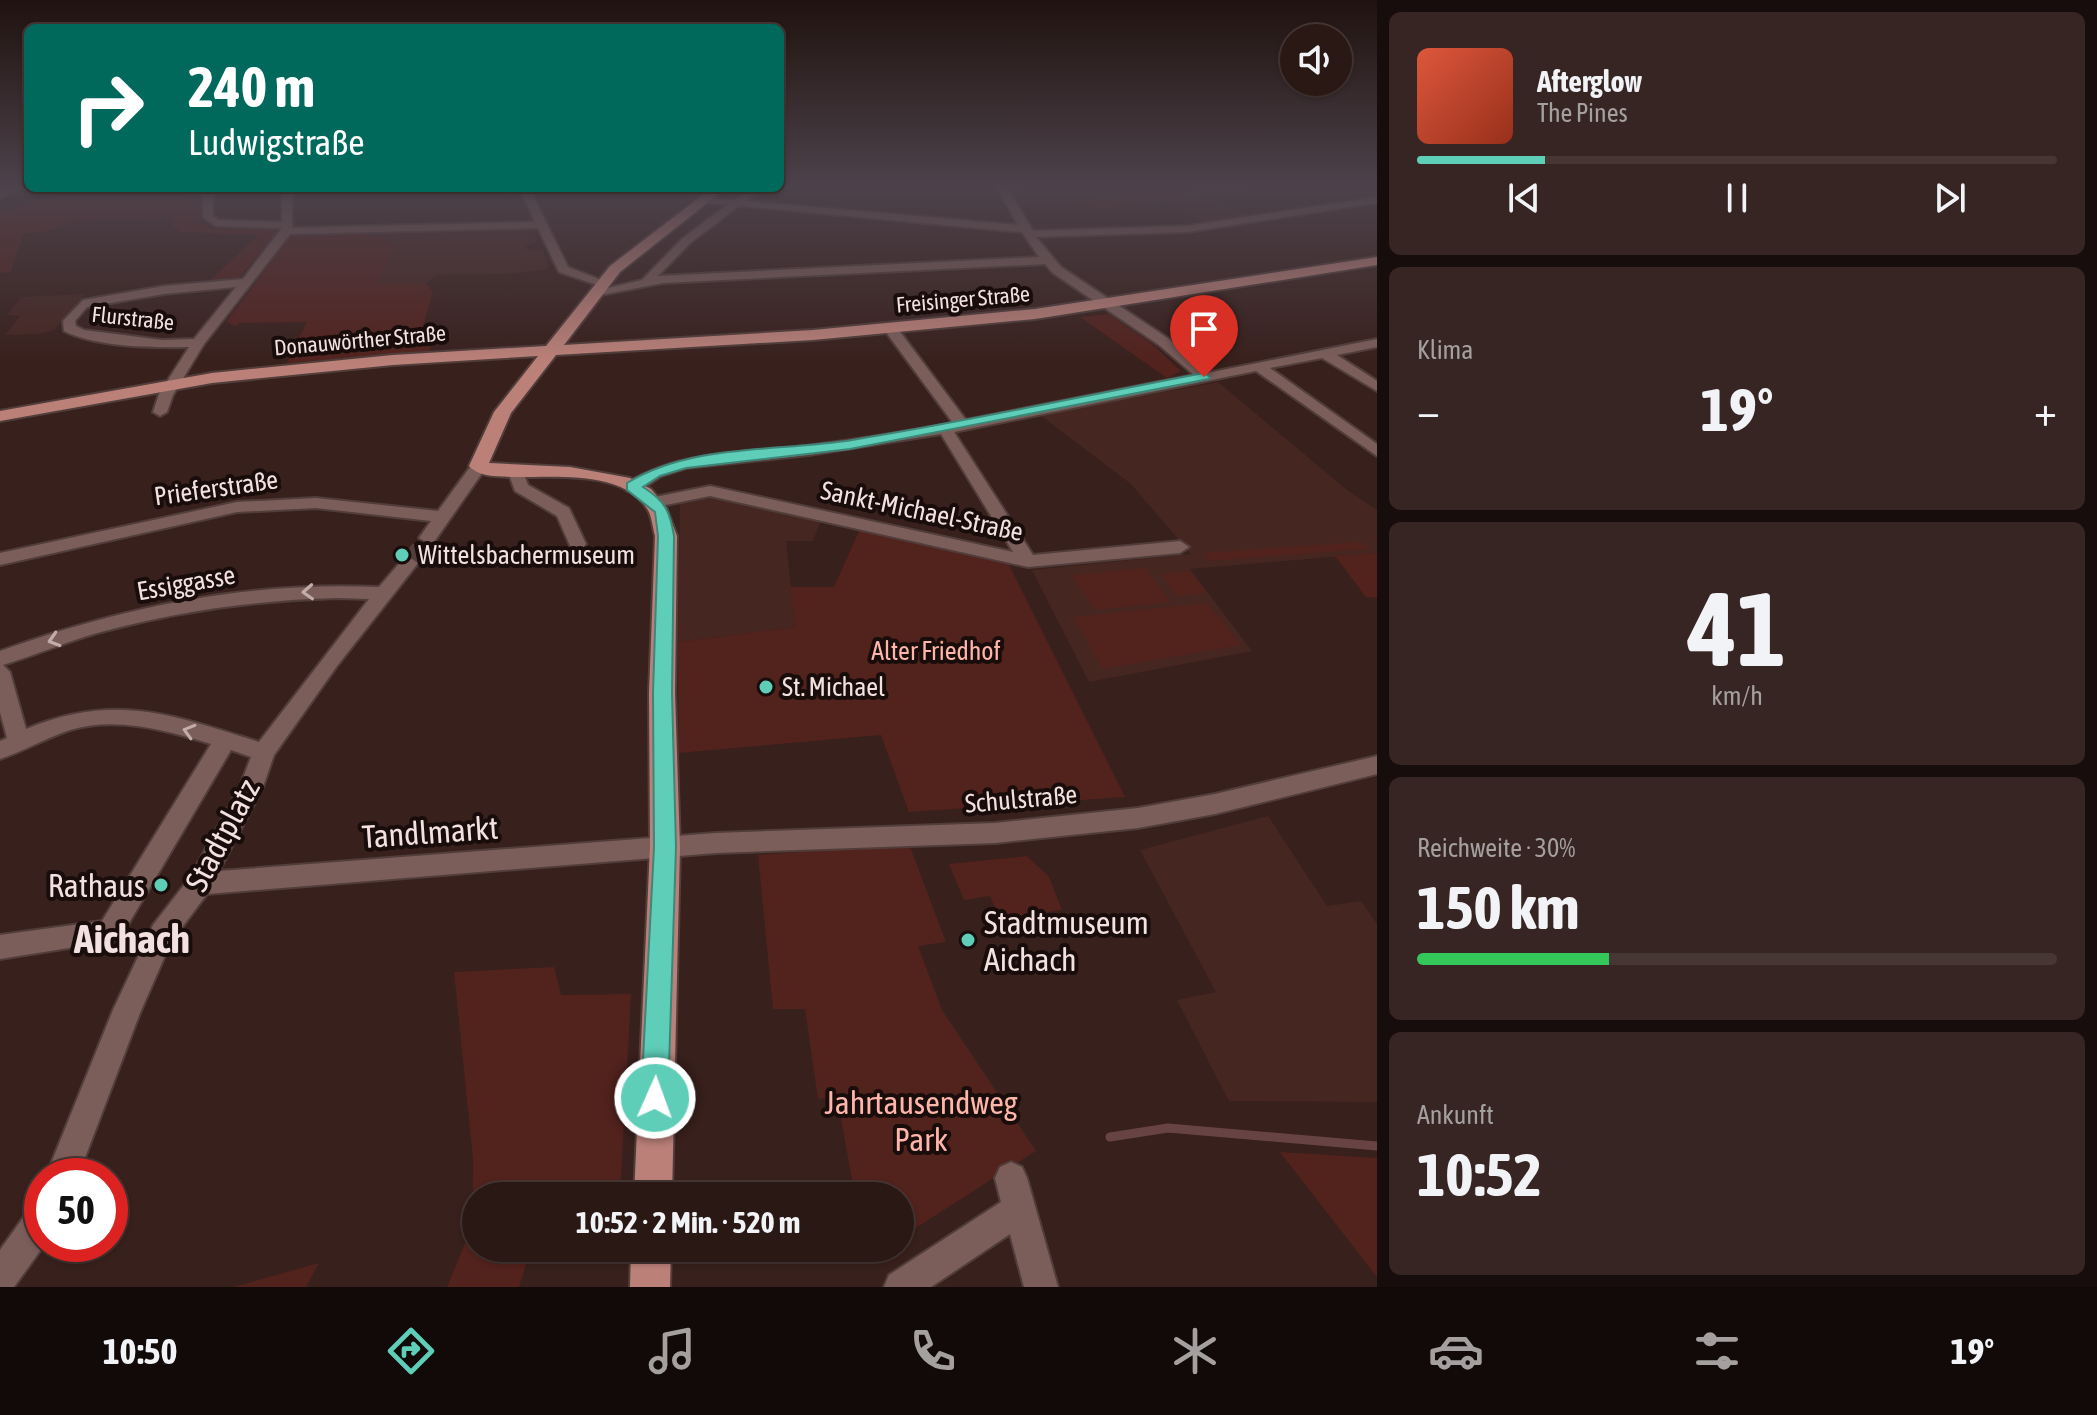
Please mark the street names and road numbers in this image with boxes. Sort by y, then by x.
street label: Freisinger Straße [895,280,1031,318]
street label: Flurstraße [91,301,175,335]
street label: Donauwörther Straße [273,320,447,360]
street label: Prieferstraße [152,464,280,512]
street label: Sankt-Michael-Straße [818,475,1026,547]
street label: Essiggasse [135,560,237,606]
street label: Stadtplatz [177,772,267,897]
street label: Schulstraße [964,779,1078,819]
street label: Tandlmarkt [361,809,499,855]

